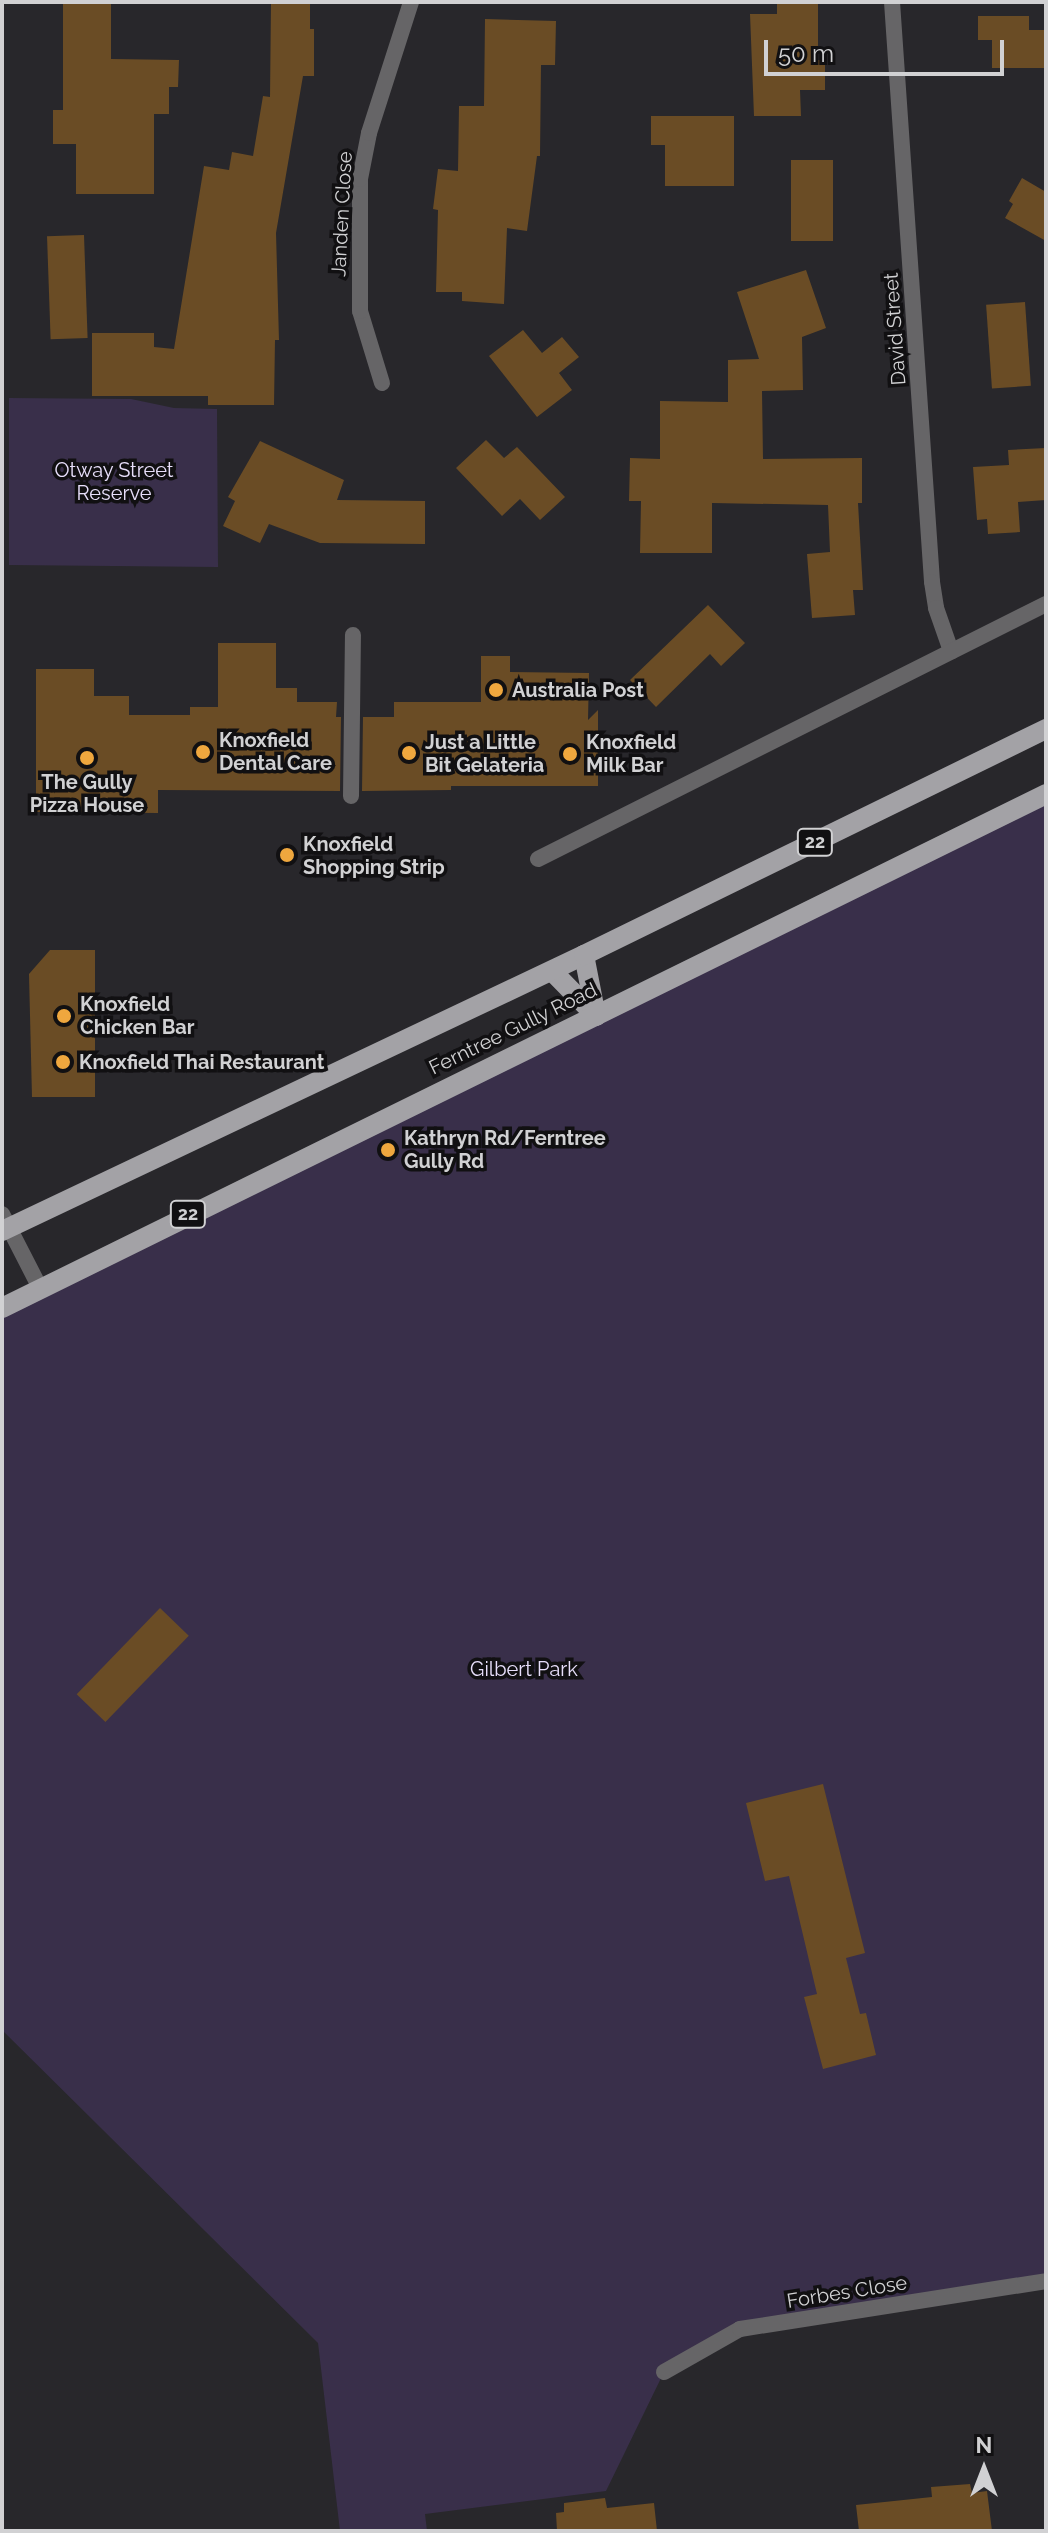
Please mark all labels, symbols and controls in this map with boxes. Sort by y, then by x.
scale bar [768,24,1008,74]
text: 50 m [778,39,834,68]
street label: Janden Close [327,151,357,277]
street label: David Street [879,272,911,386]
park label: Otway Street Reserve [54,459,174,506]
place label: Australia Post [512,678,644,702]
marker: Australia Post [487,681,505,699]
place label: Knoxfield Dental Care [219,728,332,775]
place label: Just a Little Bit Gelateria [425,730,544,777]
place label: Knoxfield Milk Bar [586,730,676,777]
marker: Knoxfield Dental Care [194,743,212,761]
marker: Just a Little Bit Gelateria [400,744,418,762]
marker: Knoxfield Milk Bar [561,745,579,763]
marker: The Gully Pizza House [78,749,96,767]
place label: The Gully Pizza House [30,770,144,817]
road number: 22 [795,828,835,856]
place label: Knoxfield Shopping Strip [303,832,445,879]
marker: Knoxfield Shopping Strip [278,846,296,864]
street label: Ferntree Gully Road [425,978,601,1080]
place label: Knoxfield Chicken Bar [80,992,194,1039]
marker: Knoxfield Chicken Bar [55,1007,73,1025]
place label: Knoxfield Thai Restaurant [79,1050,325,1074]
marker: Knoxfield Thai Restaurant [54,1053,72,1071]
place label: Kathryn Rd/Ferntree Gully Rd [404,1126,606,1173]
marker: Kathryn Rd/Ferntree Gully Rd [379,1141,397,1159]
road number: 22 [168,1200,208,1228]
park label: Gilbert Park [470,1657,578,1681]
street label: Forbes Close [785,2271,909,2313]
north arrow [944,2429,1024,2509]
text: N [976,2432,992,2458]

